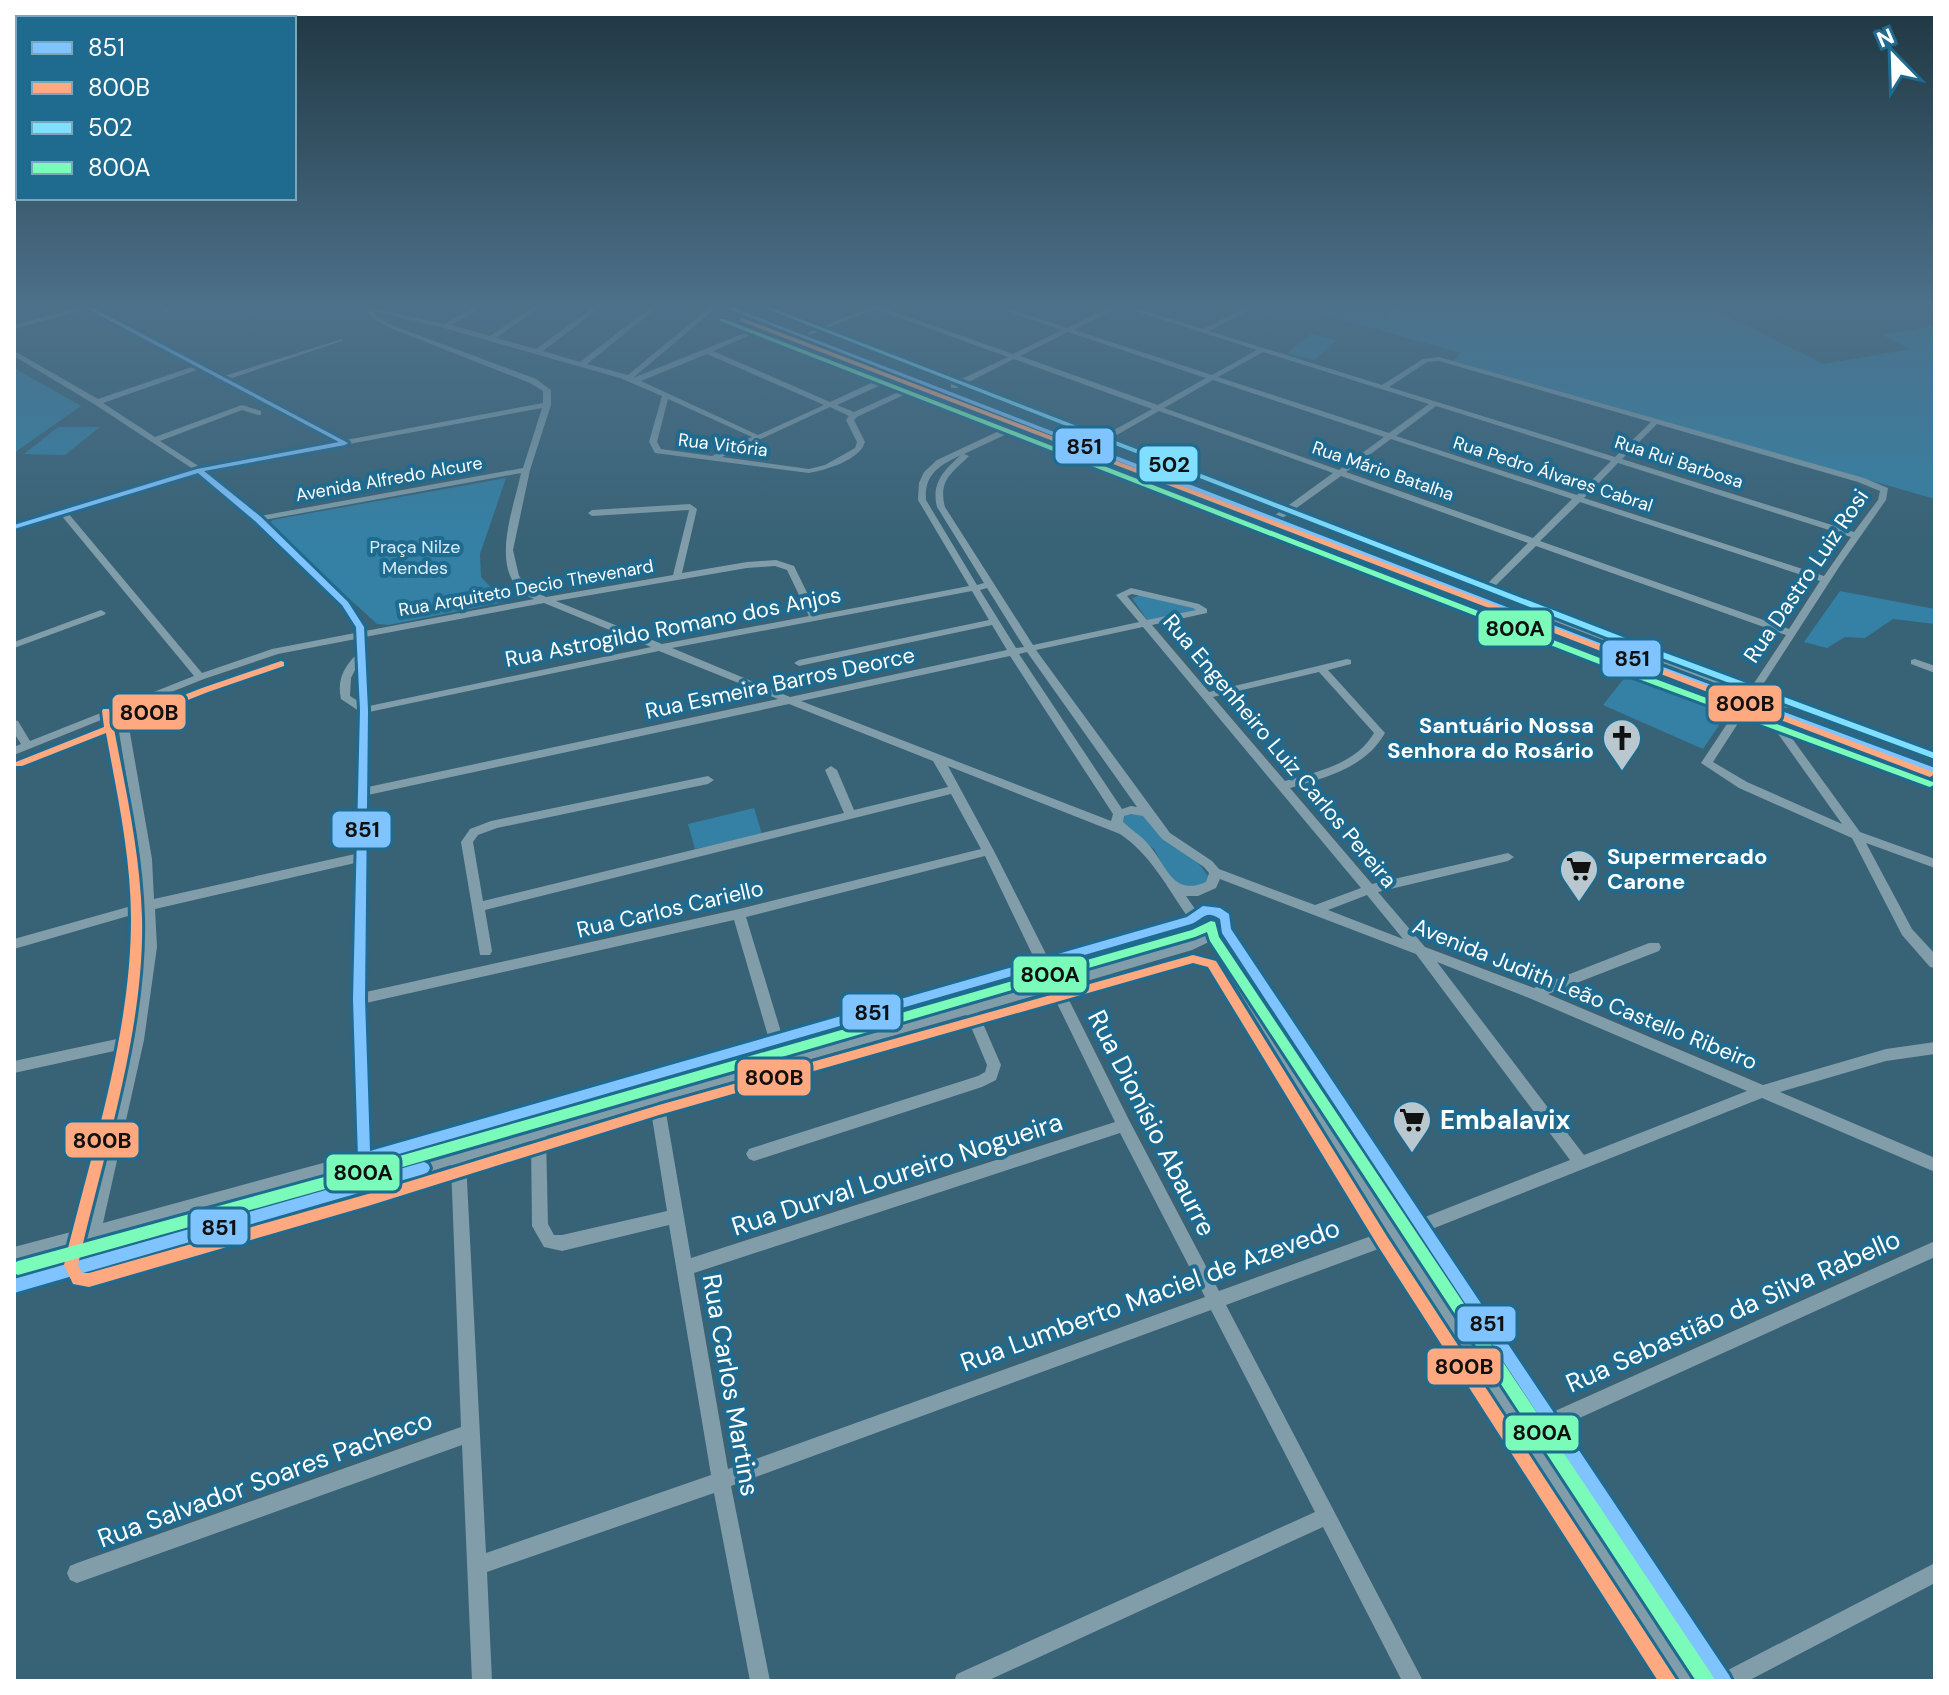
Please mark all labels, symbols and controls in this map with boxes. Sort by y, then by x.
legend [16,16,296,200]
north arrow [1853,16,1933,96]
text: N [1872,22,1898,55]
text: 851 [88,32,125,63]
text: 800B [88,72,150,103]
text: 502 [88,112,133,143]
text: 800A [88,152,150,183]
line badge: 851 [1054,427,1115,465]
street label: Rua Vitória [677,428,769,462]
street label: Rua Pedro Álvares Cabral [1450,430,1656,518]
street label: Rua Rui Barbosa [1612,430,1746,494]
text: 851 [1066,432,1102,461]
street label: Rua Mário Batalha [1309,436,1457,506]
line badge: 502 [1138,445,1199,483]
text: 502 [1148,450,1190,479]
street label: Avenida Alfredo Alcure [294,451,484,507]
street label: Rua Dastro Luiz Rosi [1737,483,1875,669]
park label: Praça Nilze Mendes [369,535,461,580]
street label: Rua Arquiteto Decio Thevenard [397,554,655,622]
street label: Rua Astrogildo Romano dos Anjos [503,580,843,674]
street label: Rua Engenheiro Luiz Carlos Pereira [1157,608,1403,894]
line badge: 800A [1477,609,1553,647]
text: 800A [1485,614,1545,643]
line badge: 851 [1601,639,1662,678]
street label: Rua Esmeira Barros Deorce [643,640,917,726]
text: 851 [1614,644,1650,673]
line badge: 800B [1707,684,1783,723]
text: 800B [1716,689,1774,718]
line badge: 800B [111,693,187,731]
text: 800B [120,698,178,727]
place label: Santuário Nossa Senhora do Rosário [1387,711,1594,765]
church icon: Santuário Nossa Senhora do Rosário [1601,717,1643,772]
line badge: 851 [331,810,392,849]
text: 851 [344,815,380,844]
place label: Supermercado Carone [1607,842,1767,896]
supermarket icon: Supermercado Carone [1558,848,1600,903]
street label: Rua Carlos Cariello [574,873,766,945]
street label: Avenida Judith Leão Castello Ribeiro [1408,911,1762,1077]
line badge: 800A [1012,955,1088,994]
text: 800A [1020,960,1080,989]
line badge: 851 [841,993,902,1031]
text: 851 [854,998,890,1027]
street label: Rua Dionísio Abaurre [1080,1004,1224,1242]
line badge: 800B [736,1058,812,1097]
text: 800B [745,1063,803,1092]
supermarket icon: Embalavix [1391,1099,1433,1154]
place label: Embalavix [1440,1103,1570,1137]
street label: Rua Durval Loureiro Nogueira [727,1104,1067,1244]
line badge: 800B [64,1121,140,1159]
text: 800B [73,1126,131,1155]
line badge: 800A [325,1153,401,1192]
text: 800A [333,1158,393,1187]
line badge: 851 [189,1208,249,1246]
street label: Rua Lumberto Maciel de Azevedo [956,1210,1344,1380]
text: 851 [201,1213,237,1242]
street label: Rua Sebastião da Silva Rabello [1560,1222,1906,1400]
street label: Rua Carlos Martins [695,1271,767,1499]
line badge: 851 [1456,1305,1517,1343]
text: 851 [1469,1309,1505,1338]
line badge: 800B [1426,1347,1502,1386]
text: 800B [1435,1352,1493,1381]
street label: Rua Salvador Soares Pacheco [93,1403,437,1555]
line badge: 800A [1504,1414,1580,1452]
text: 800A [1512,1418,1572,1447]

